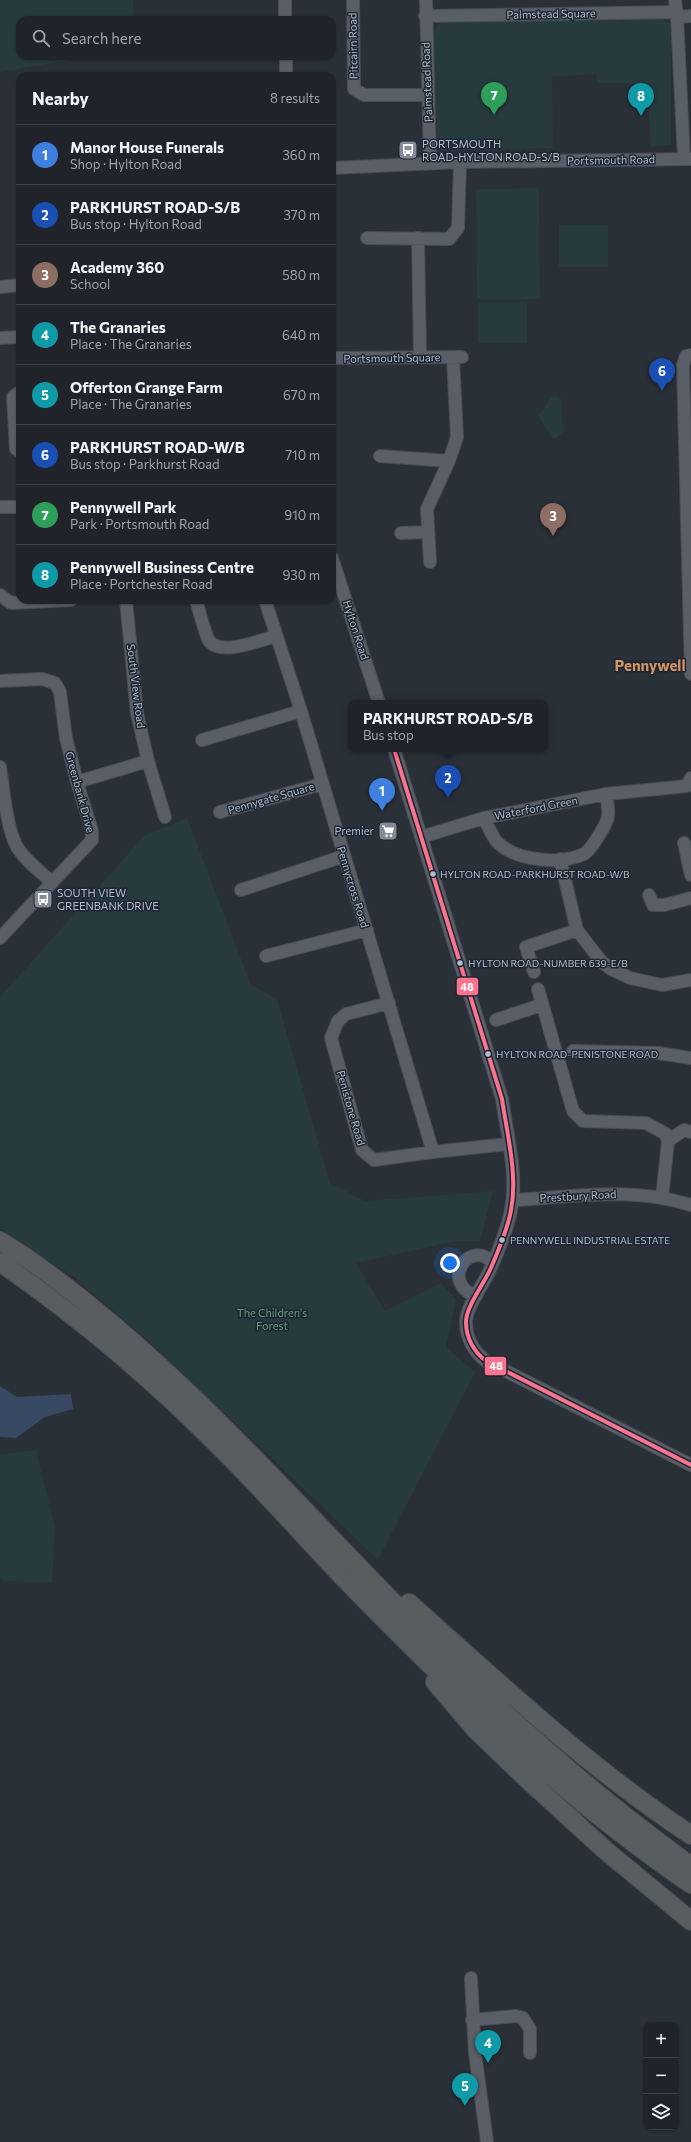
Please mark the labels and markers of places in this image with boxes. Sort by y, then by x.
pin: 7 [481,82,507,115]
pin: 8 [628,83,654,116]
place label: PORTSMOUTH ROAD-HYLTON ROAD-S/B [422,137,560,163]
bus stop icon: PORTSMOUTH ROAD-HYLTON ROAD-S/B [397,139,419,161]
pin: 6 [649,358,675,391]
pin: 3 [540,503,566,536]
pin: 2 [435,765,461,798]
pin: 1 [369,778,395,811]
supermarket icon: Premier [377,820,399,842]
place label: Premier [334,824,375,837]
place label: HYLTON ROAD-PARKHURST ROAD-W/B [440,868,630,880]
marker: HYLTON ROAD-PARKHURST ROAD-W/B [428,869,438,879]
place label: SOUTH VIEW GREENBANK DRIVE [57,886,159,912]
bus stop icon: SOUTH VIEW GREENBANK DRIVE [32,888,54,910]
place label: HYLTON ROAD-NUMBER 639-E/B [468,957,628,969]
marker: HYLTON ROAD-NUMBER 639-E/B [455,958,465,968]
place label: HYLTON ROAD-PENISTONE ROAD [496,1048,658,1060]
marker: HYLTON ROAD-PENISTONE ROAD [483,1049,493,1059]
place label: PENNYWELL INDUSTRIAL ESTATE [510,1234,670,1246]
marker: PENNYWELL INDUSTRIAL ESTATE [497,1235,507,1245]
pin: 4 [475,2030,501,2063]
pin: 5 [452,2073,478,2106]

